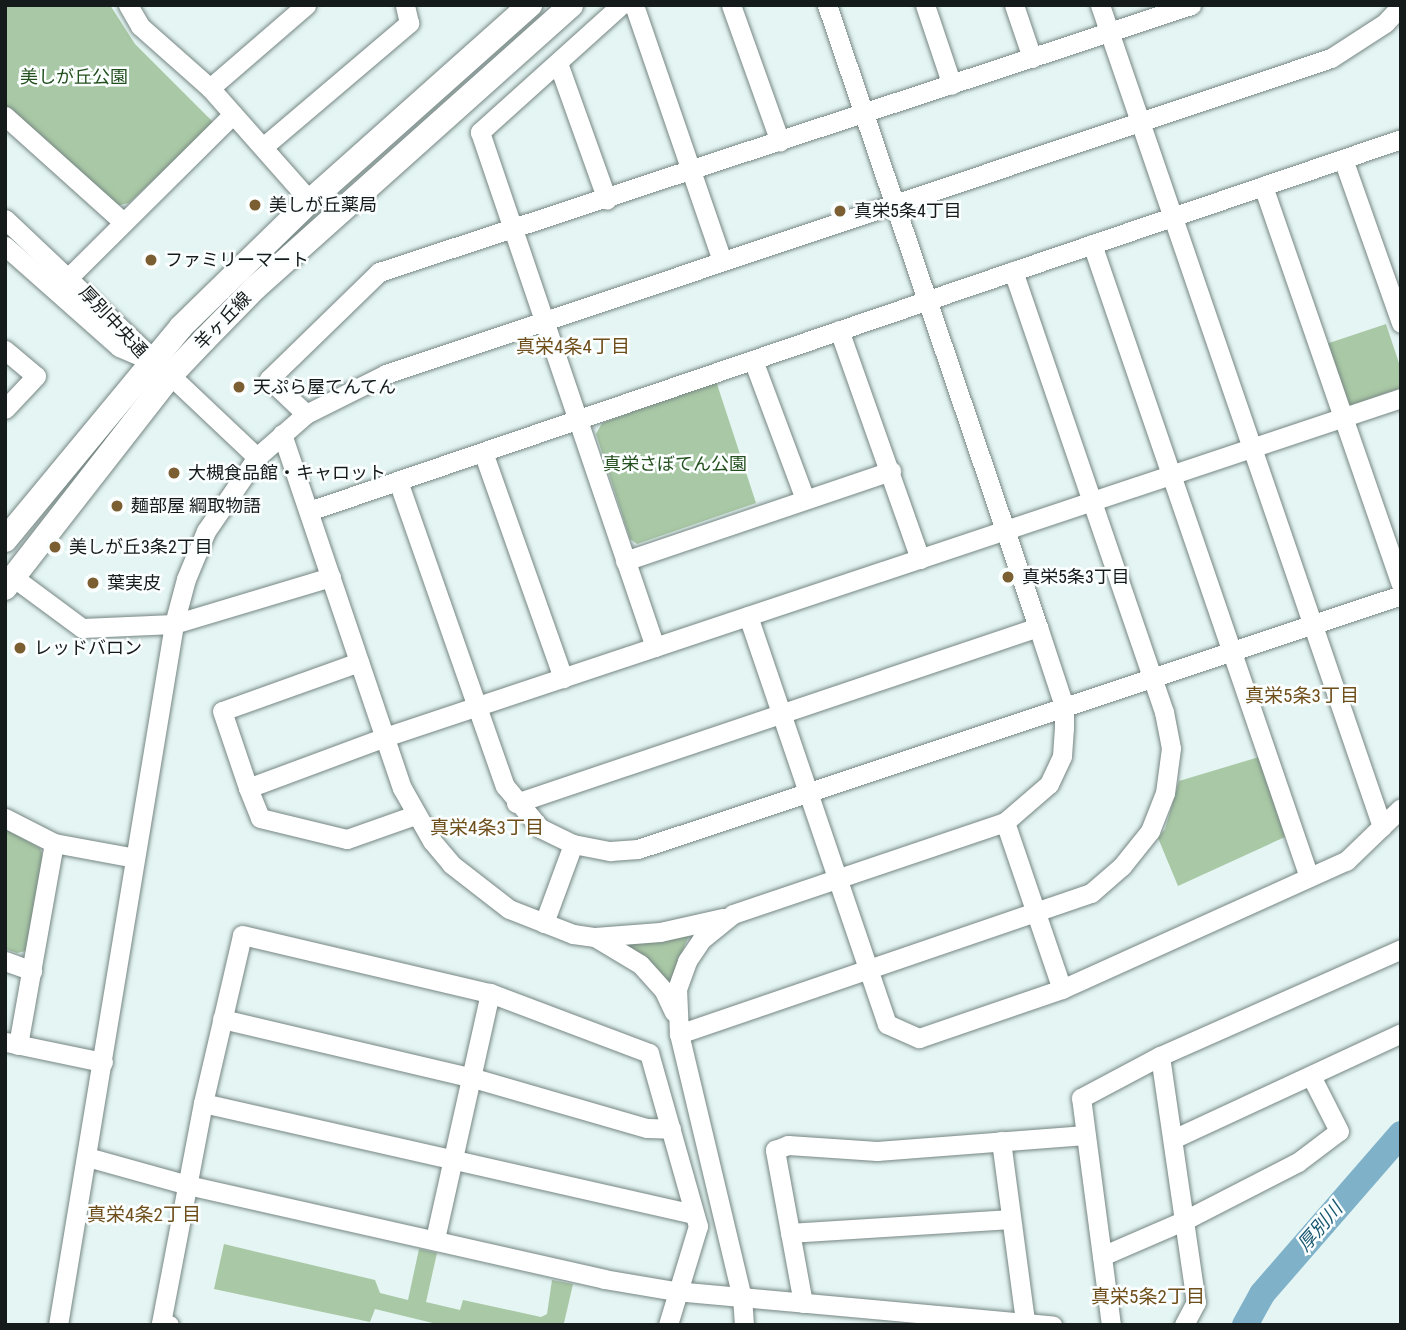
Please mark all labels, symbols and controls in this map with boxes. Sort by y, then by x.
park label: 美しが丘公園 [20,66,128,88]
place label: 美しが丘薬局 [269,194,377,216]
marker: 美しが丘薬局 [247,197,263,213]
place label: 真栄5条4丁目 [854,200,962,222]
marker: 真栄5条4丁目 [832,203,848,219]
place label: ファミリーマート [165,249,309,271]
marker: ファミリーマート [143,252,159,268]
street label: 厚別中央通 [74,282,152,362]
street label: 羊ヶ丘線 [190,288,256,354]
district label: 真栄4条4丁目 [516,336,630,358]
place label: 天ぷら屋てんてん [253,376,397,398]
marker: 天ぷら屋てんてん [231,379,247,395]
park label: 真栄さぼてん公園 [603,453,747,475]
place label: 大槻食品館・キャロット [188,462,386,484]
marker: 大槻食品館・キャロット [166,465,182,481]
place label: 麺部屋 綱取物語 [131,495,261,517]
marker: 麺部屋 綱取物語 [109,498,125,514]
place label: 美しが丘3条2丁目 [69,536,213,558]
marker: 美しが丘3条2丁目 [47,539,63,555]
place label: 真栄5条3丁目 [1022,566,1130,588]
marker: 真栄5条3丁目 [1000,569,1016,585]
place label: 葉実皮 [107,572,161,594]
marker: 葉実皮 [85,575,101,591]
place label: レッドバロン [34,637,142,659]
marker: レッドバロン [12,640,28,656]
district label: 真栄5条3丁目 [1245,685,1359,707]
district label: 真栄4条3丁目 [430,817,544,839]
water label: 厚別川 [1293,1198,1347,1256]
district label: 真栄4条2丁目 [87,1204,201,1226]
district label: 真栄5条2丁目 [1091,1286,1205,1308]

